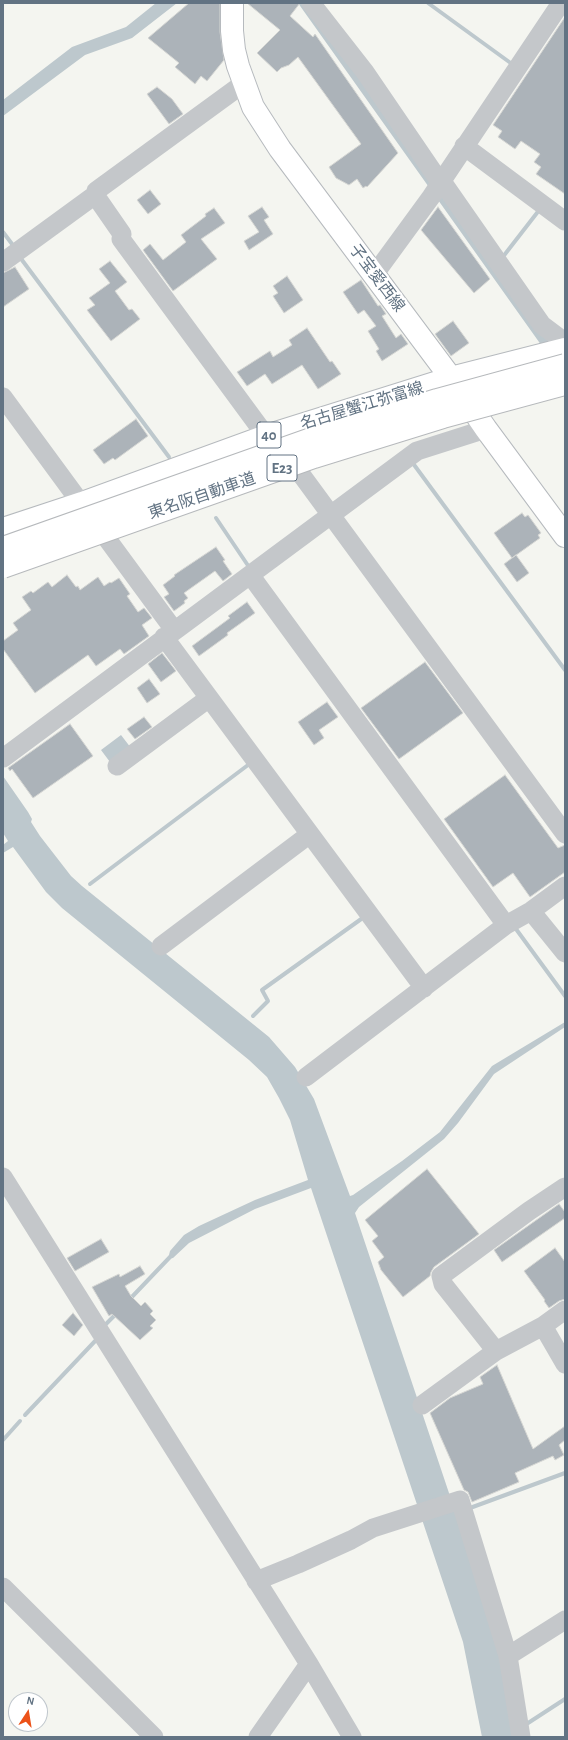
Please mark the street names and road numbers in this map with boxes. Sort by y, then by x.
street label: 子宝愛西線 [345,240,409,316]
street label: 名古屋蟹江弥富線 [298,378,426,434]
road number: 40 [257,422,281,448]
road number: E23 [267,455,297,481]
street label: 東名阪自動車道 [146,469,258,523]

